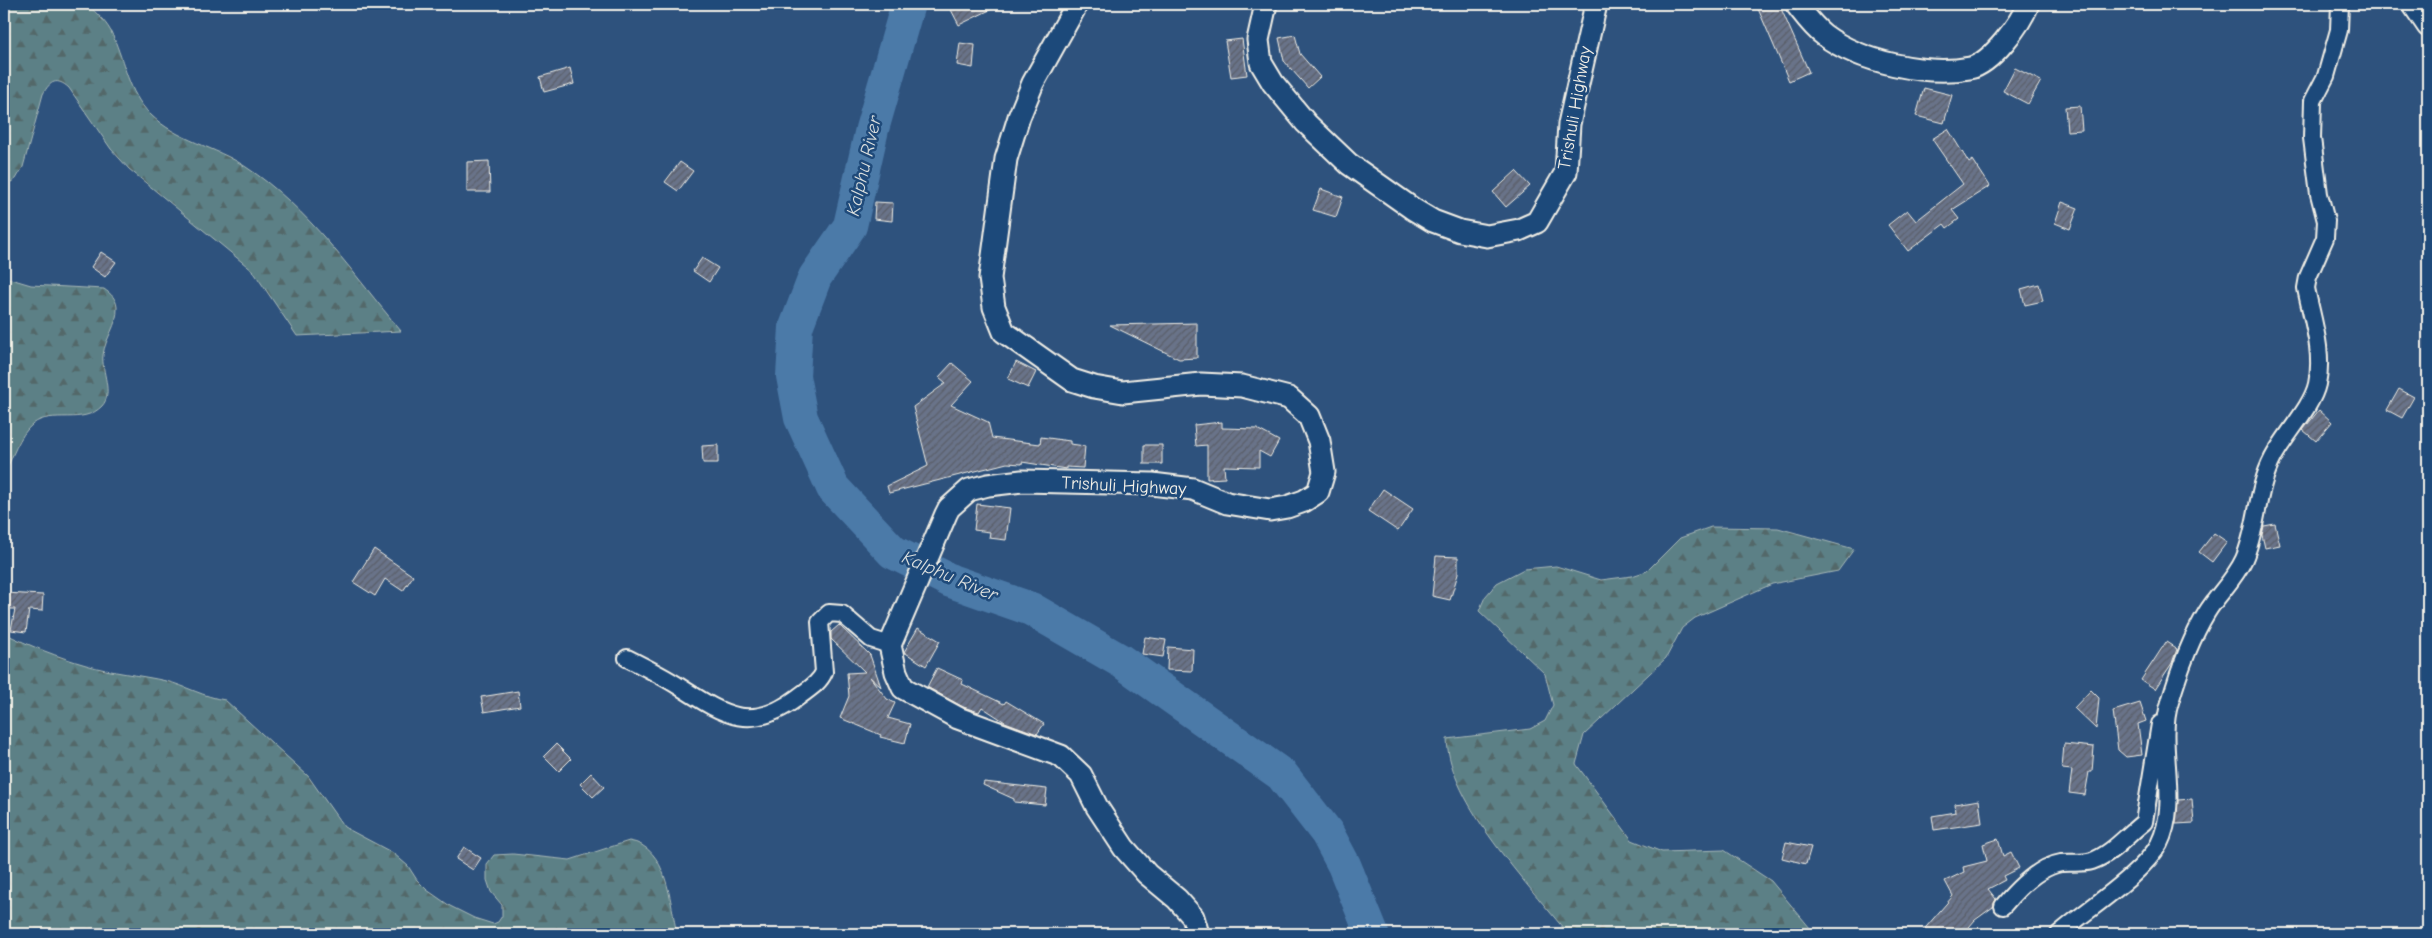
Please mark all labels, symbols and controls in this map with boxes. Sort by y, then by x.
street label: Trishuli Highway [1554,44,1596,171]
water label: Kalphu River [842,113,886,218]
street label: Trishuli Highway [1061,472,1188,500]
water label: Kalphu River [899,546,1002,607]

